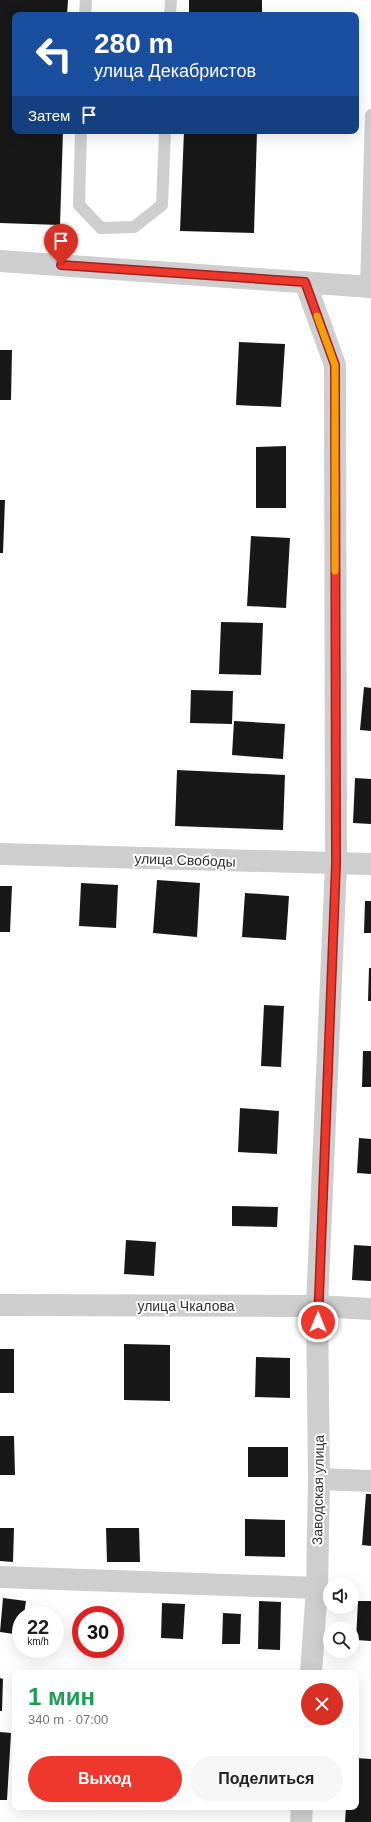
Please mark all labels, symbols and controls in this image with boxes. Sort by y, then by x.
icon: left [28,28,80,80]
text: 280 m [94,28,173,59]
text: улица Декабристов [94,61,256,81]
icon: arrive [78,104,100,126]
text: Затем [28,107,70,124]
pin [44,224,78,265]
icon: arrive [50,230,72,252]
street label: улица Свободы [134,850,236,870]
street label: улица Чкалова [137,1298,235,1314]
position arrow [297,1301,339,1343]
street label: Заводская улица [309,1434,327,1545]
map controls [323,1578,359,1658]
button: sound [323,1578,359,1614]
speed limit sign: 30 [72,1606,124,1658]
text: 22 [27,1616,49,1638]
button: search [323,1622,359,1658]
text: km/h [27,1636,49,1647]
text: 1 мин [28,1683,95,1710]
button: close [301,1683,343,1725]
text: 340 m · 07:00 [28,1712,108,1727]
button: Выход [28,1756,182,1802]
button: Поделиться [190,1756,343,1802]

